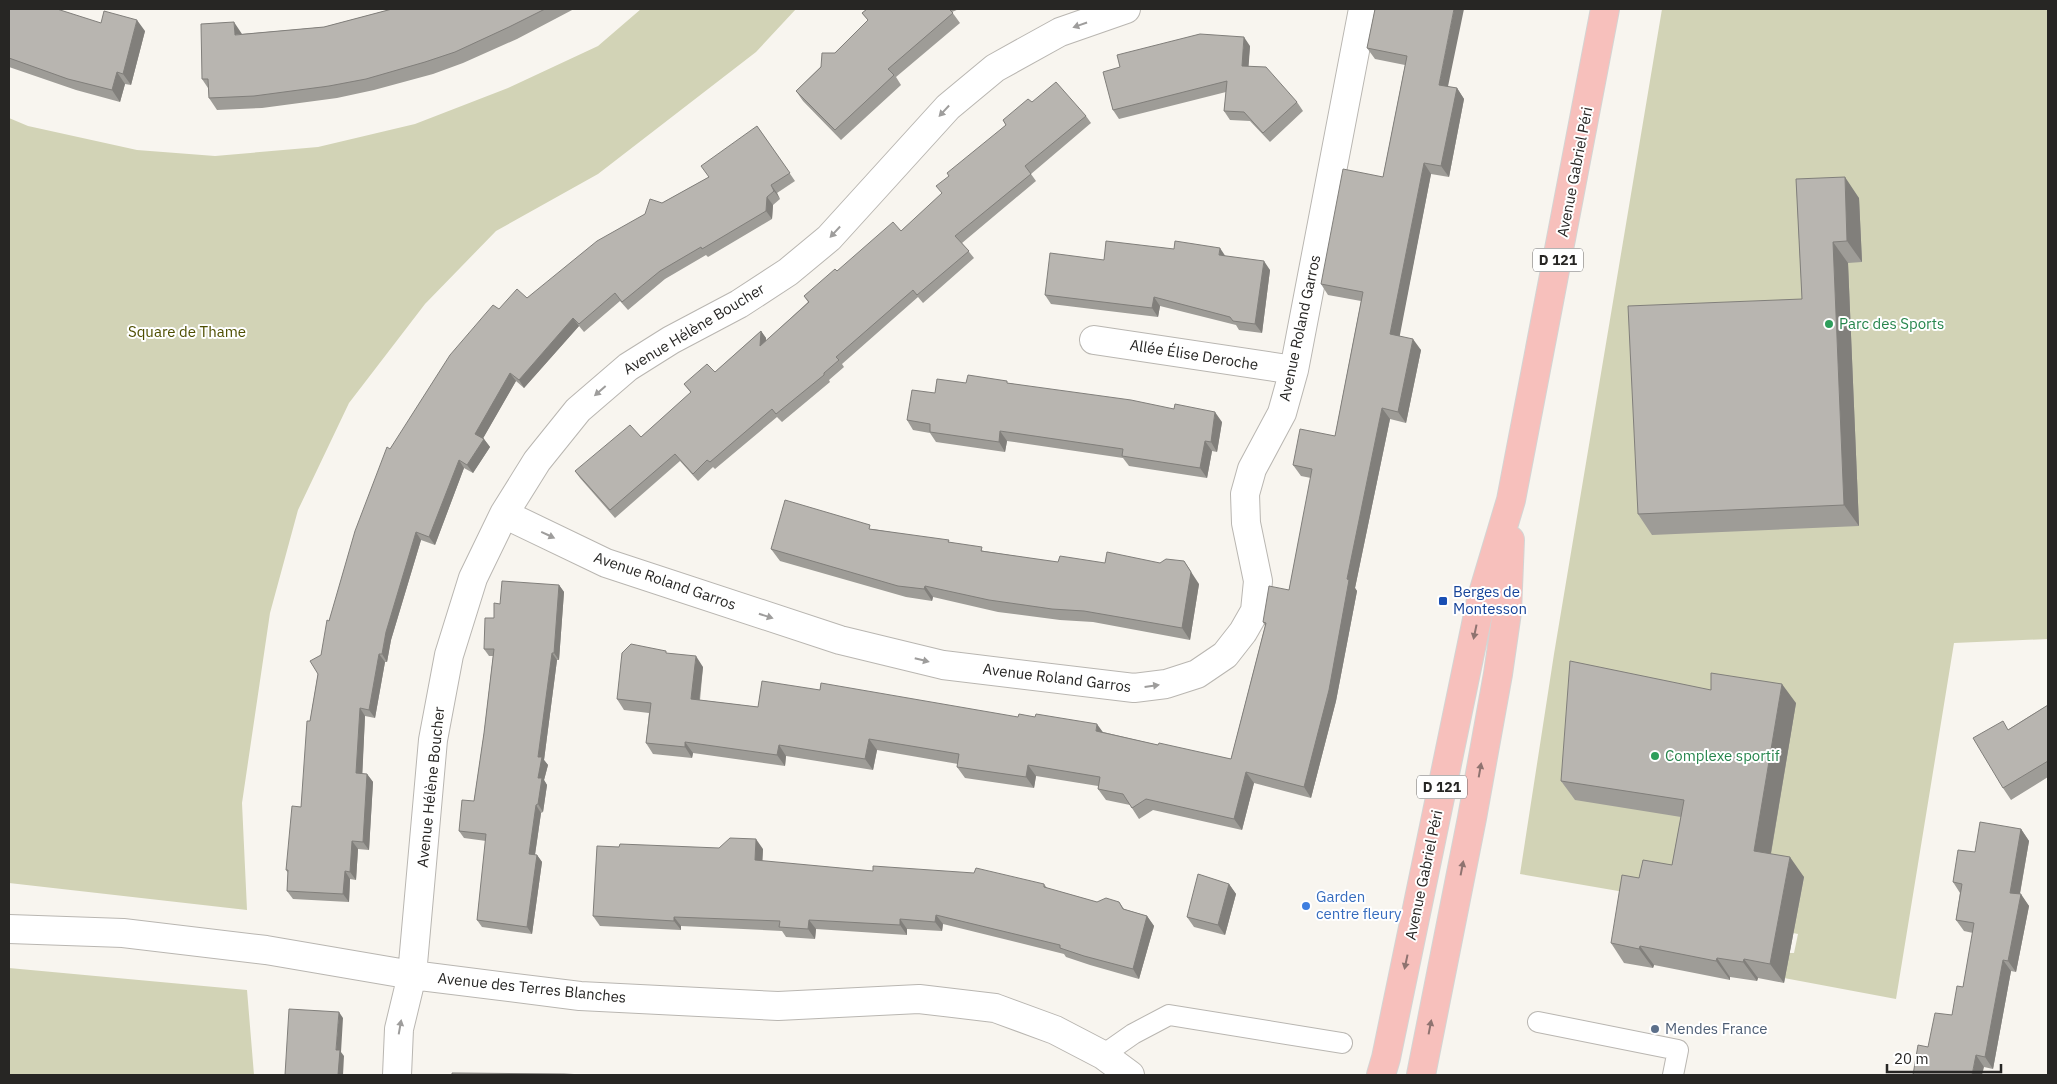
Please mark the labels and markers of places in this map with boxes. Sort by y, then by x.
place label: Parc des Sports [1839,314,1944,333]
marker: Parc des Sports [1823,318,1835,330]
place label: Berges de Montesson [1453,582,1527,618]
marker: Berges de Montesson [1437,595,1449,607]
place label: Complexe sportif [1665,746,1780,765]
marker: Complexe sportif [1649,750,1661,762]
place label: Garden centre fleury [1316,887,1402,923]
marker: Garden centre fleury [1300,900,1312,912]
place label: Mendes France [1665,1019,1767,1038]
marker: Mendes France [1649,1023,1661,1035]

